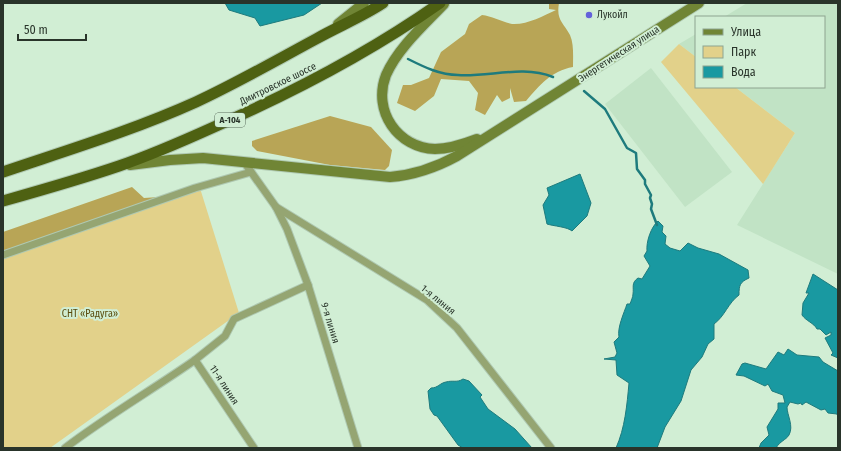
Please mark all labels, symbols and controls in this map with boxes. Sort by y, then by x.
place label: Лукойл [597,9,628,21]
marker: Лукойл [584,10,594,20]
scale bar [18,16,86,42]
legend [695,16,825,88]
text: 50 m [24,23,48,37]
street label: Энергетическая улица [576,23,662,85]
text: Улица [730,25,761,39]
text: Парк [731,45,757,59]
street label: Дмитровское шоссе [237,60,318,108]
text: Вода [731,65,756,79]
road number: А-104 [215,113,245,127]
street label: 1-я линия [418,282,458,318]
street label: 9-я линия [318,301,342,345]
park label: СНТ «Радуга» [62,308,118,320]
street label: 11-я линия [207,363,241,407]

